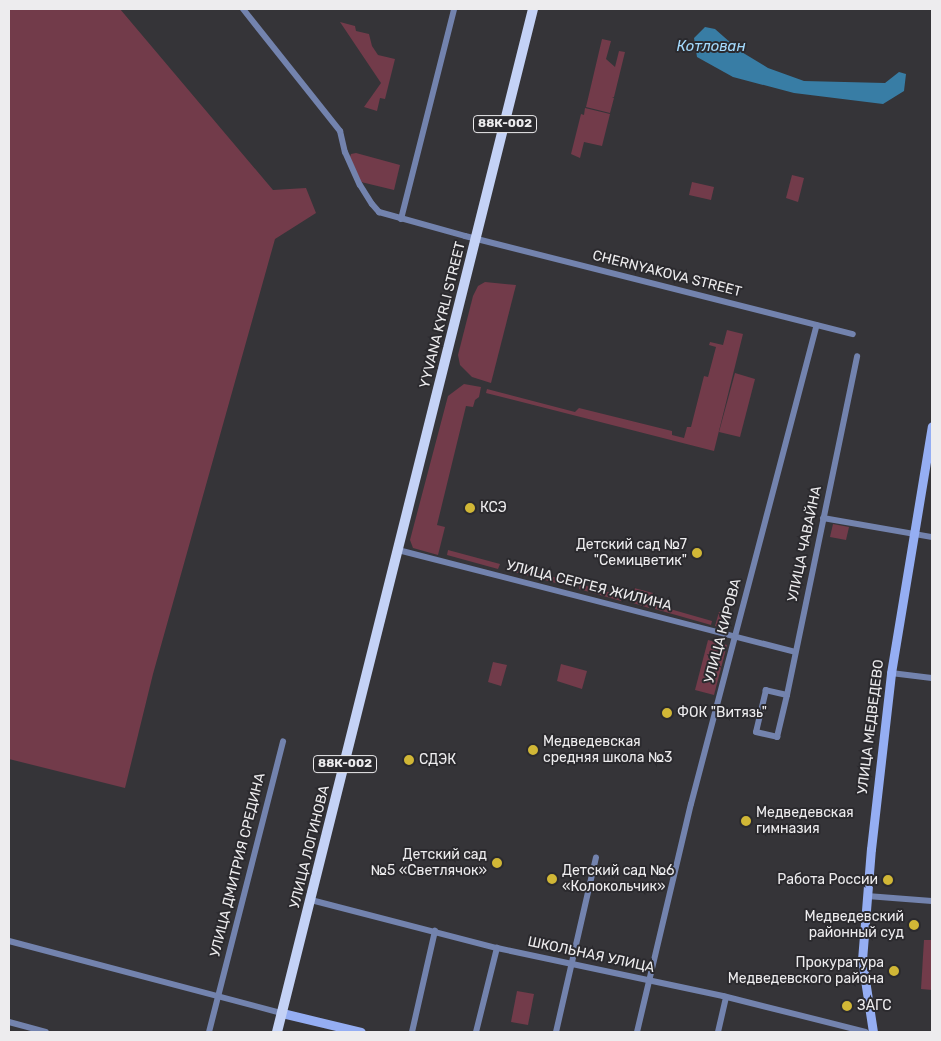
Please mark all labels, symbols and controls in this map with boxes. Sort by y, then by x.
water label: Котлован [676,38,746,56]
road number: 88К-002 [472,115,538,134]
street label: YYVANA KYRLI STREET [417,240,469,390]
street label: CHERNYAKOVA STREET [591,247,743,301]
street label: УЛИЦА ЧАВАЙНА [784,484,826,604]
place label: КСЭ [480,500,507,516]
marker: КСЭ [464,502,476,514]
place label: Детский сад №7 "Семицветик" [576,537,687,570]
marker: Детский сад №7 "Семицветик" [691,547,703,559]
street label: УЛИЦА СЕРГЕЯ ЖИЛИНА [504,557,674,615]
street label: УЛИЦА КИРОВА [701,577,745,685]
street label: УЛИЦА МЕДВЕДЕВО [854,659,888,795]
place label: ФОК "Витязь" [677,705,767,721]
marker: ФОК "Витязь" [661,707,673,719]
place label: Медведевская средняя школа №3 [543,734,673,766]
marker: Медведевская средняя школа №3 [527,744,539,756]
place label: СДЭК [419,752,456,768]
road number: 88К-002 [312,754,378,774]
marker: СДЭК [403,754,415,766]
street label: УЛИЦА ДМИТРИЯ СРЕДИНА [207,771,269,959]
street label: УЛИЦА ЛОГИНОВА [287,784,333,910]
place label: Медведевская гимназия [756,805,854,838]
marker: Медведевская гимназия [740,815,752,827]
place label: Детский сад №5 «Светлячок» [371,847,487,880]
marker: Детский сад №5 «Светлячок» [491,857,503,869]
place label: Детский сад №6 «Колокольчик» [562,863,675,896]
place label: Работа России [777,872,878,888]
marker: Детский сад №6 «Колокольчик» [546,873,558,885]
marker: Работа России [882,874,894,886]
place label: Медведевский районный суд [805,909,904,942]
marker: Медведевский районный суд [908,919,920,931]
street label: ШКОЛЬНАЯ УЛИЦА [526,933,656,977]
place label: Прокуратура Медведевского района [728,955,884,988]
marker: Прокуратура Медведевского района [888,965,900,977]
place label: ЗАГС [857,998,892,1014]
marker: ЗАГС [841,1000,853,1012]

